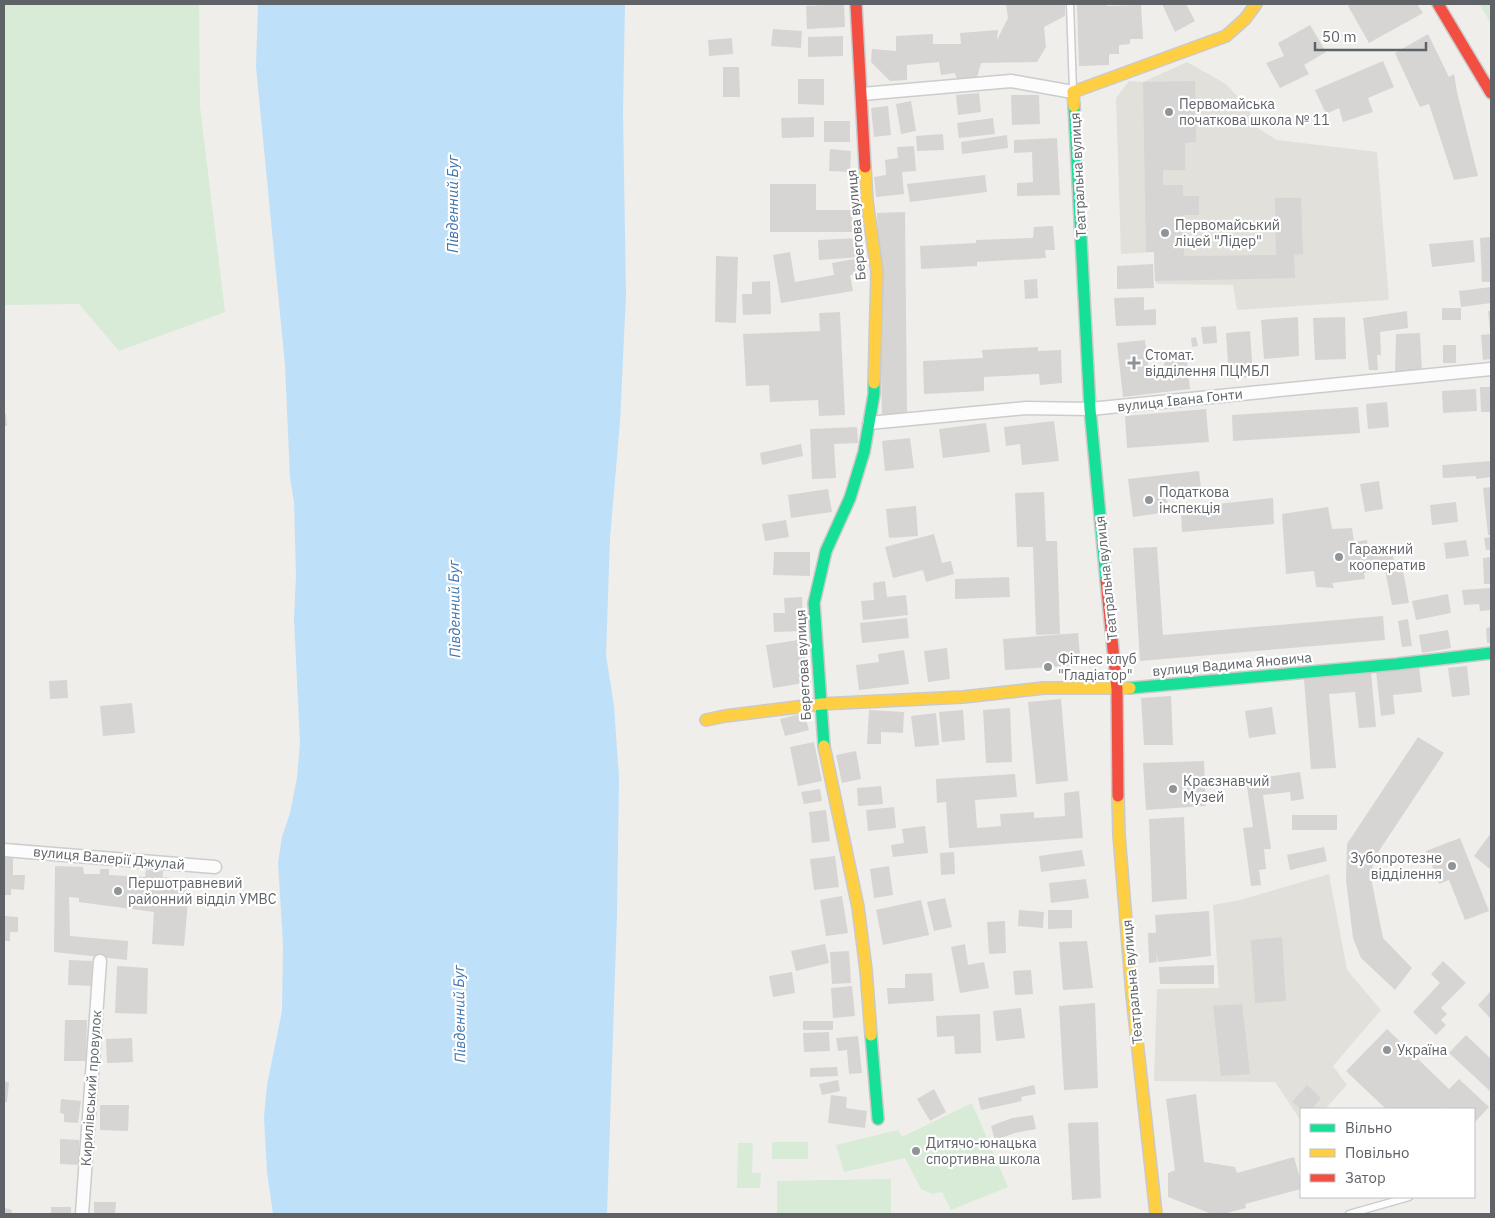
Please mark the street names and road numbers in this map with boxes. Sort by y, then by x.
street label: Театральна вулиця [1066,112,1090,238]
street label: Берегова вулиця [842,169,870,281]
street label: вулиця Івана Гонти [1116,384,1244,416]
street label: Театральна вулиця [1091,515,1121,641]
street label: Берегова вулиця [791,609,815,721]
street label: вулиця Вадима Яновича [1152,648,1313,680]
street label: вулиця Валерії Джулай [32,842,186,874]
street label: Театральна вулиця [1118,919,1146,1045]
street label: Кирилівський провулок [77,1009,105,1167]

